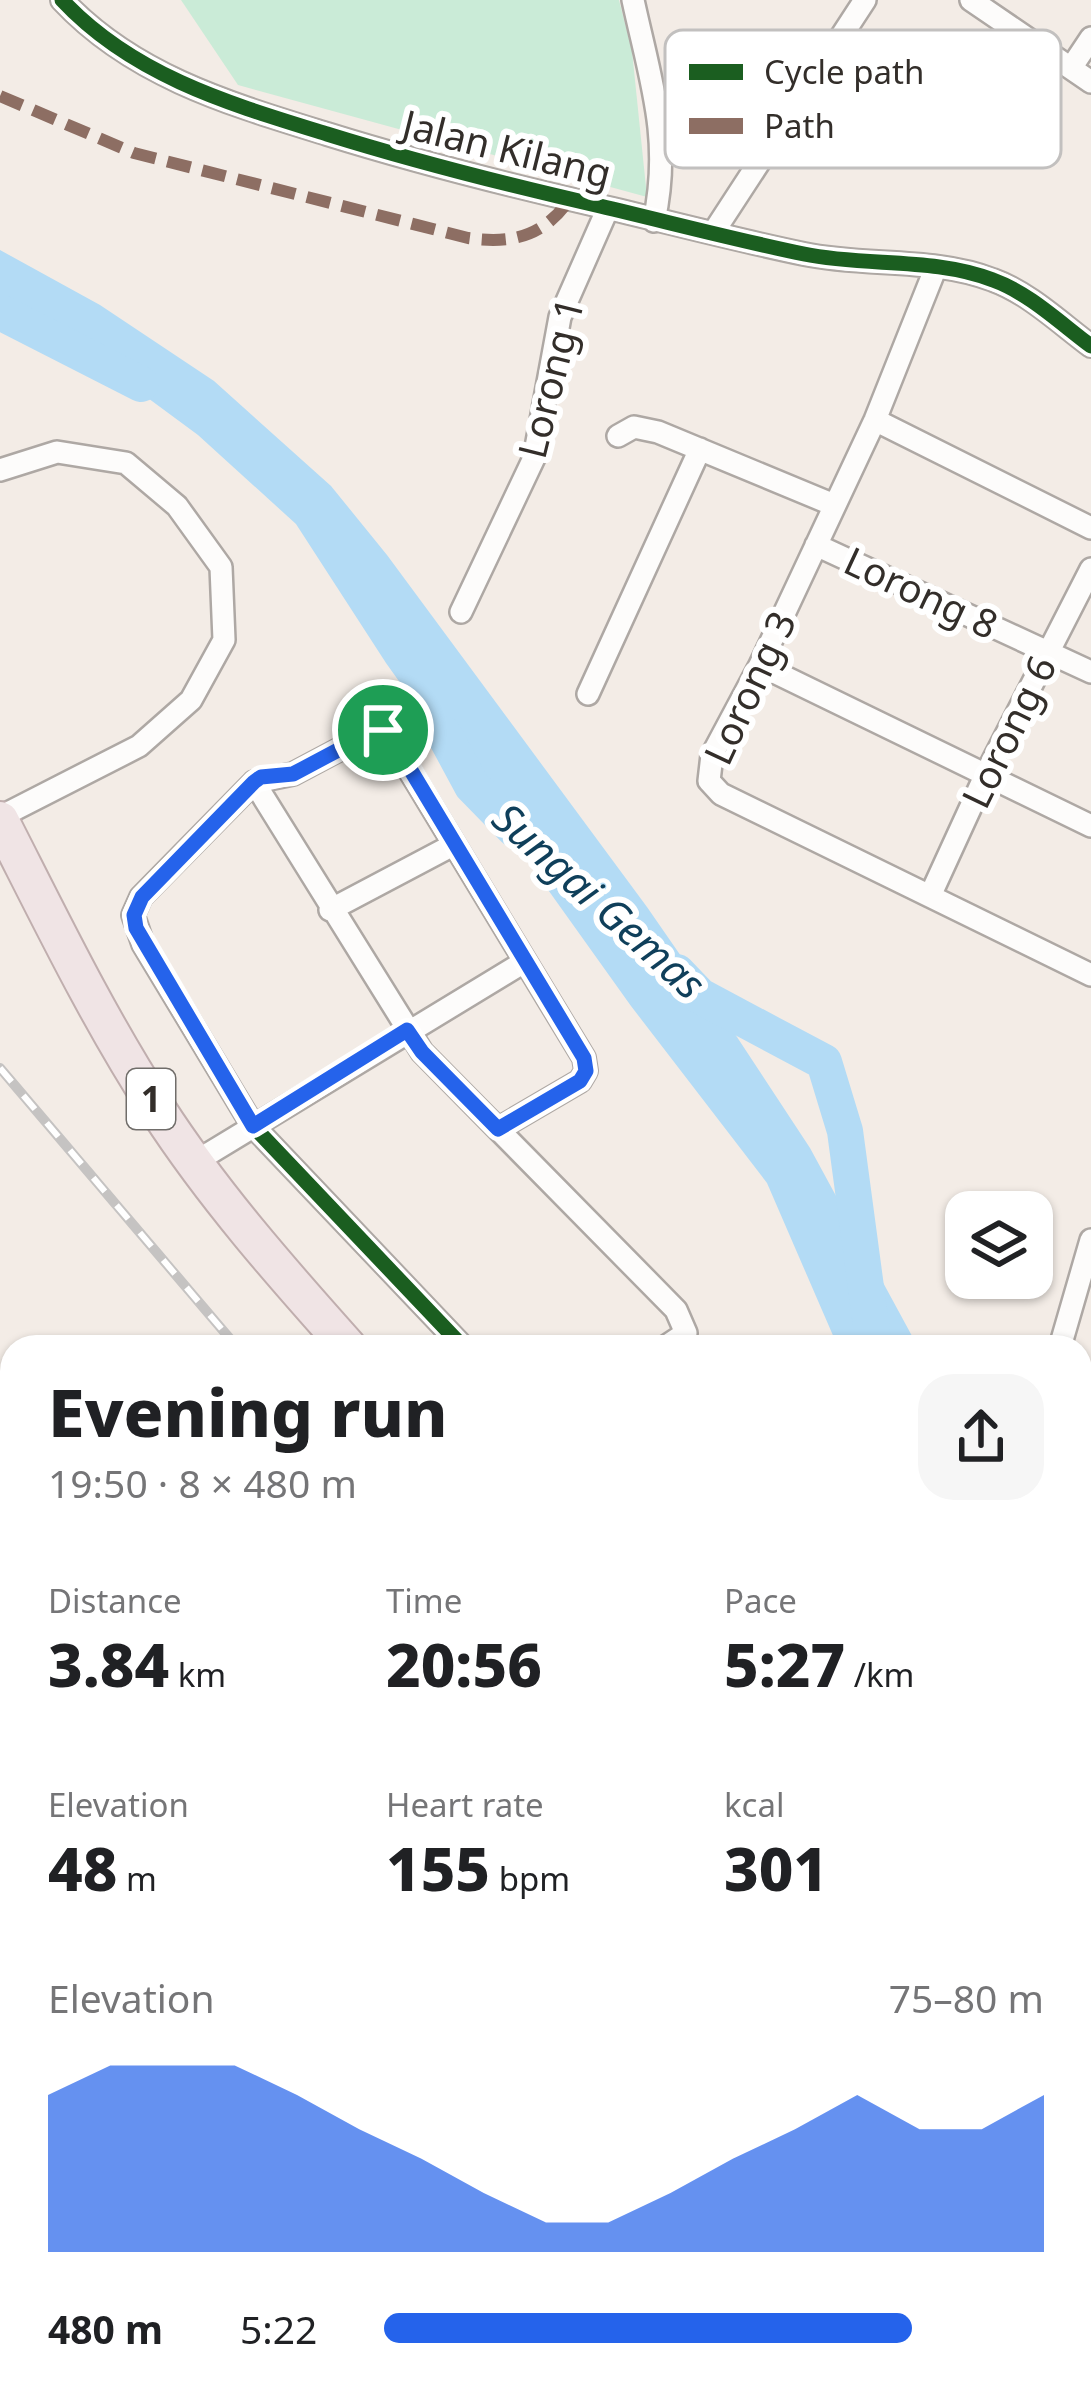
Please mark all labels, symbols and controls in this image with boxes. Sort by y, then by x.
legend [665,30,1061,168]
text: Cycle path [764,49,924,94]
street label: Jalan Kilang [394,95,617,199]
text: Path [764,103,835,148]
street label: Lorong 1 [504,292,595,463]
street label: Lorong 8 [836,533,1007,650]
street label: Lorong 3 [690,602,807,773]
street label: Lorong 6 [948,646,1067,816]
pin [332,679,434,781]
icon: arrive [350,697,416,763]
water label: Sungai Gemas [481,789,719,1011]
road number: 1 [127,1069,175,1129]
map controls [945,1191,1053,1299]
button: layers [945,1191,1053,1299]
text: Evening run [48,1366,447,1456]
button: share [918,1374,1044,1500]
text: 19:50 · 8 × 480 m [48,1456,357,1509]
text: Distance [48,1578,182,1623]
text: Time [386,1578,462,1623]
text: Pace [724,1578,797,1623]
text: 3.84 [48,1623,169,1705]
text: 20:56 [386,1623,542,1705]
text: 5:27 [724,1623,845,1705]
text: km [169,1652,226,1697]
text: /km [845,1652,914,1697]
text: Elevation [48,1782,189,1827]
text: Heart rate [386,1782,544,1827]
text: kcal [724,1782,785,1827]
text: 48 [48,1827,117,1909]
text: 155 [386,1827,490,1909]
text: 301 [724,1827,828,1909]
text: m [117,1856,157,1901]
text: bpm [490,1856,570,1901]
text: Elevation [48,1971,215,2024]
text: 75–80 m [889,1971,1044,2024]
text: 480 m [48,2302,163,2355]
text: 5:22 [240,2302,317,2355]

